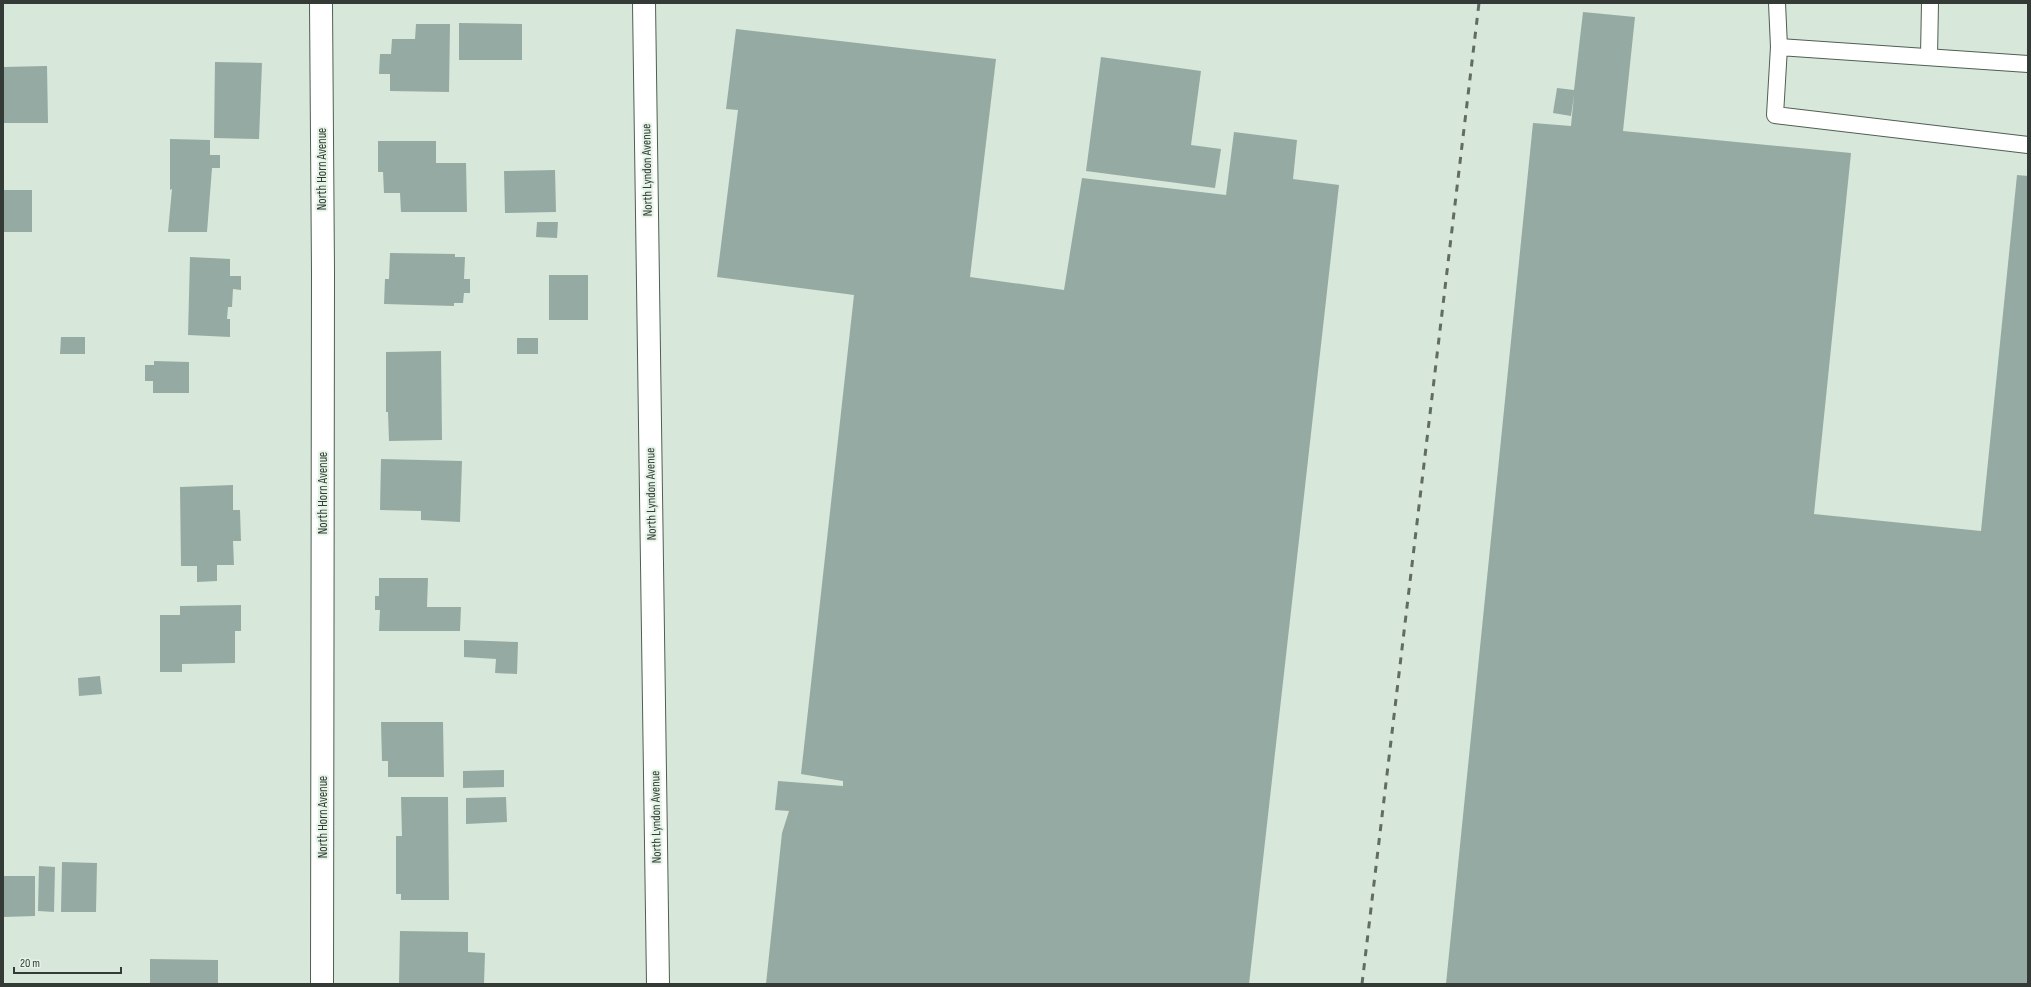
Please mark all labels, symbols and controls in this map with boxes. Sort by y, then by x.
street label: North Lyndon Avenue [638,123,656,217]
street label: North Horn Avenue [314,128,330,210]
street label: North Lyndon Avenue [642,447,660,541]
street label: North Horn Avenue [315,452,331,534]
street label: North Lyndon Avenue [647,770,665,864]
street label: North Horn Avenue [315,776,331,858]
scale bar [14,949,121,975]
text: 20 m [20,956,40,971]

